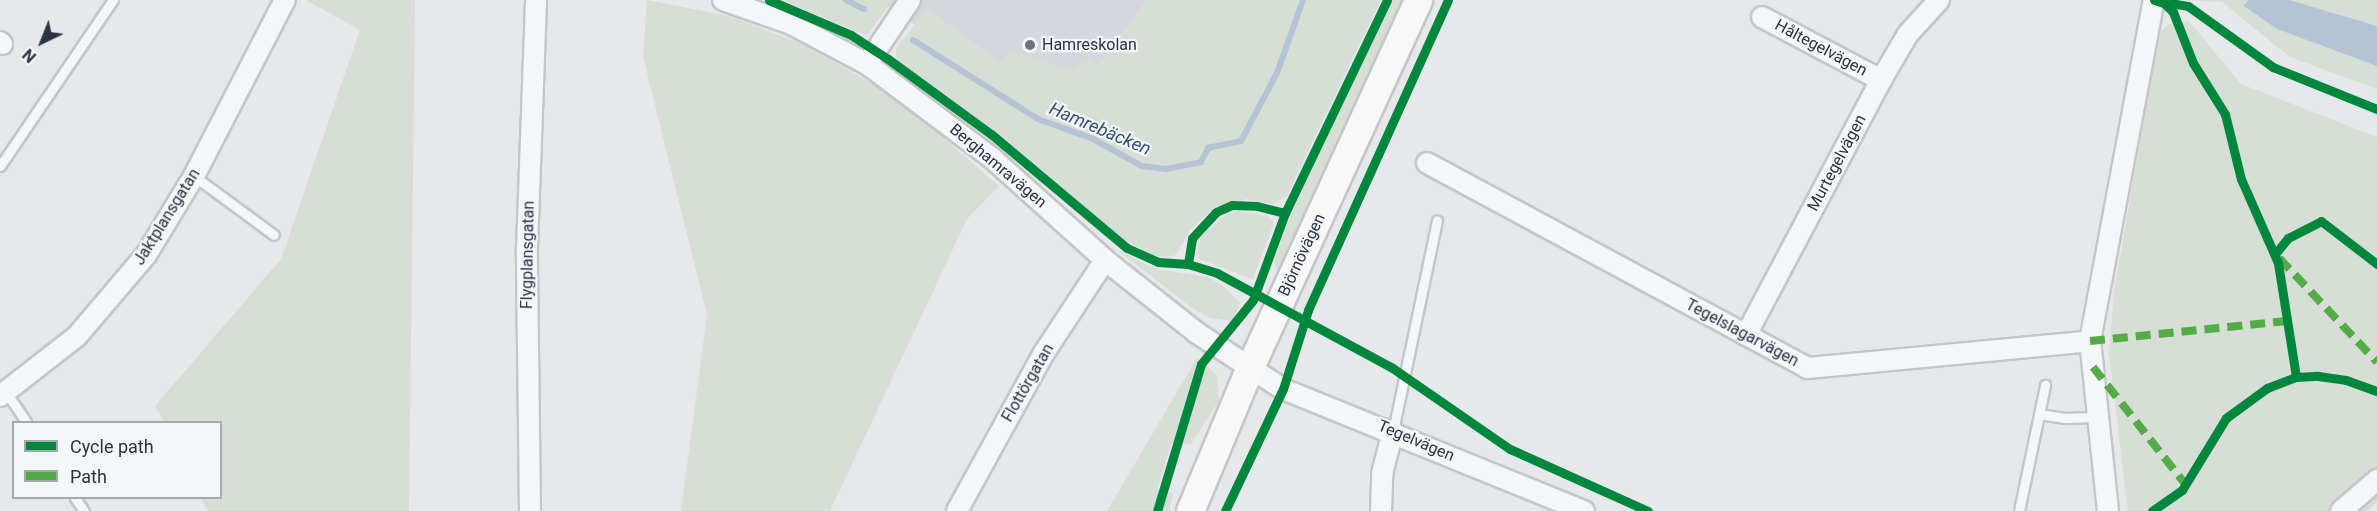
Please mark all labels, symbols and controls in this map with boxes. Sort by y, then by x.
north arrow [12,12,72,72]
street label: Håltegelvägen [1772,16,1870,80]
place label: Hamreskolan [1042,35,1137,55]
marker: Hamreskolan [1023,38,1037,52]
text: N [19,45,40,66]
water label: Hamrebäcken [1046,98,1154,160]
street label: Murtegelvägen [1804,112,1870,214]
street label: Berghamravägen [946,120,1050,212]
street label: Jaktplansgatan [130,165,204,269]
street label: Flygplansgatan [517,201,539,309]
street label: Björnövägen [1275,211,1329,299]
street label: Tegelslagarvägen [1682,295,1802,371]
street label: Flottörgatan [998,341,1058,425]
street label: Tegelvägen [1375,416,1457,466]
legend [12,421,222,499]
text: Cycle path [70,436,154,457]
text: Path [70,466,107,487]

